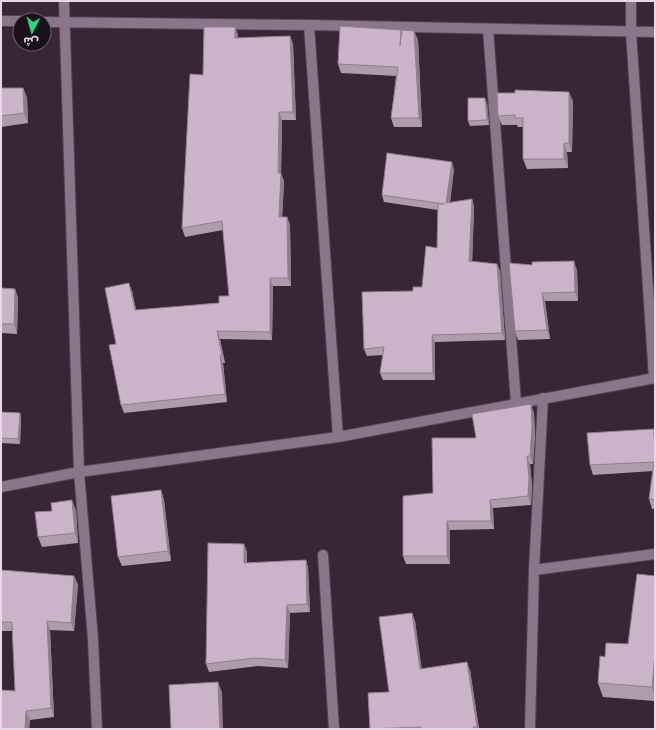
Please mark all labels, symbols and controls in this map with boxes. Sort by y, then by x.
north arrow [12,12,52,52]
text: ش [23,34,39,50]

